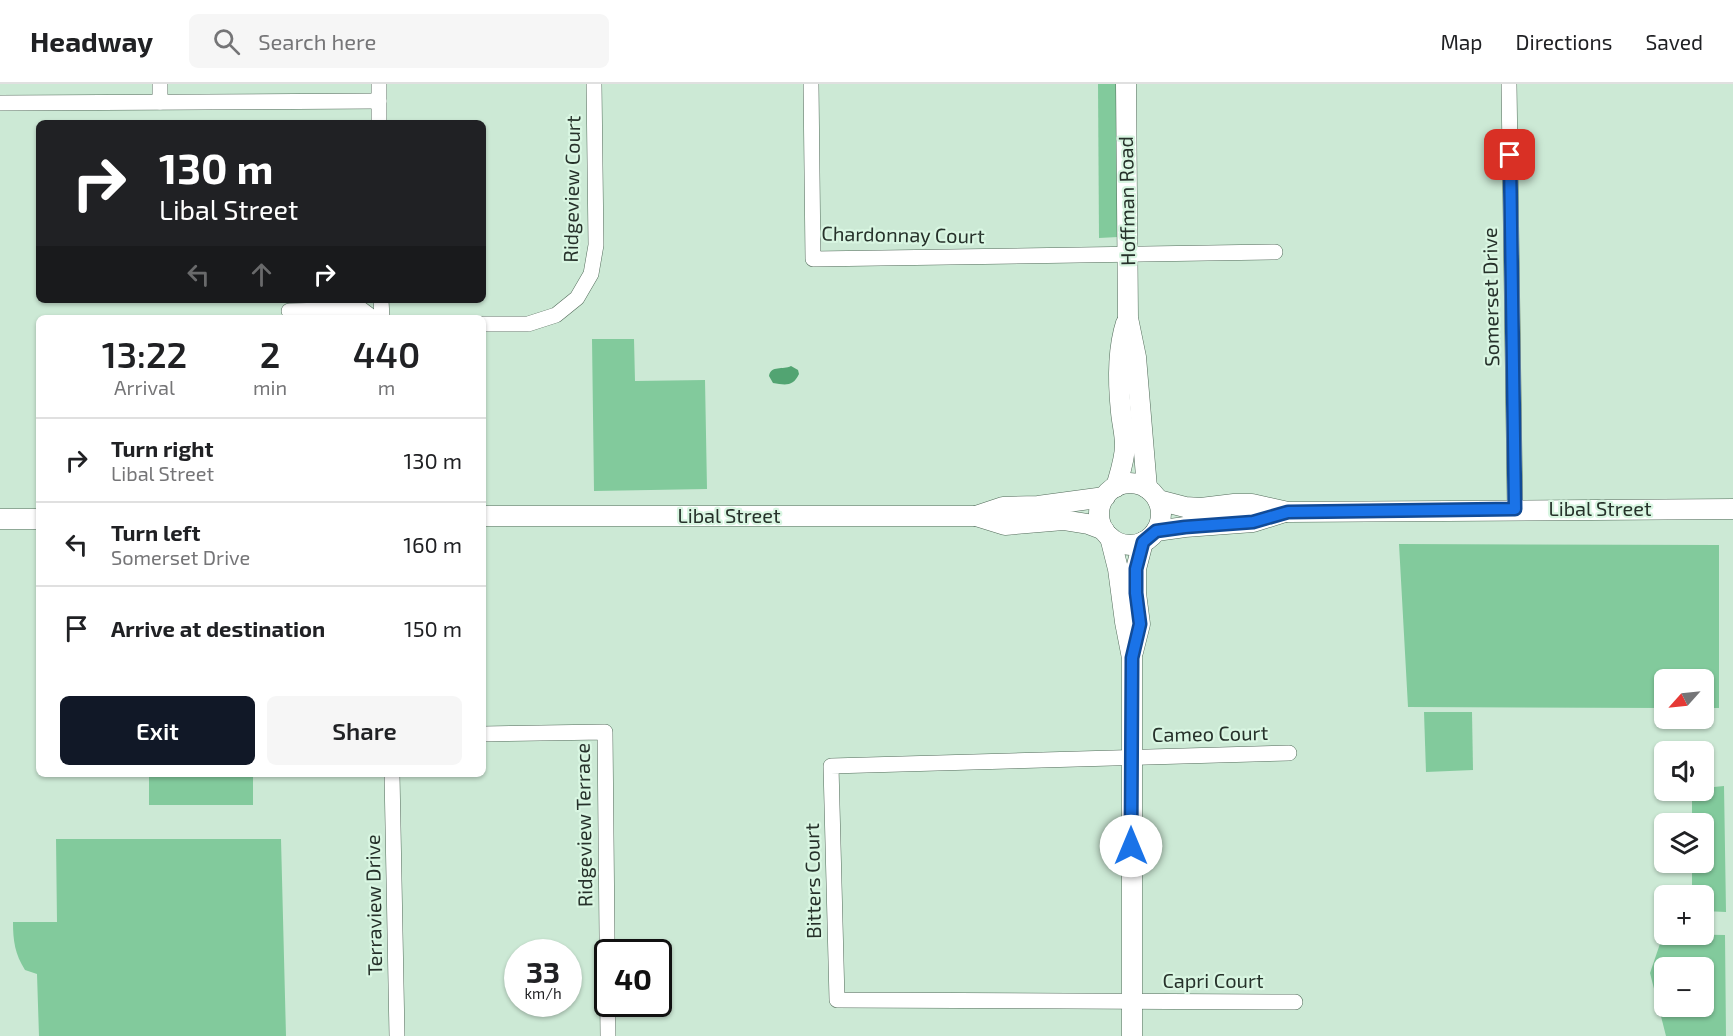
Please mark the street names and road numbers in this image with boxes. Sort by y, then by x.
street label: Ridgeview Court [558,115,584,263]
street label: Hoffman Road [1113,136,1139,266]
street label: Chardonnay Court [821,221,985,247]
street label: Somerset Drive [1477,227,1503,367]
street label: Libal Street [1548,496,1652,520]
street label: Libal Street [677,503,781,527]
street label: Cameo Court [1152,720,1269,746]
street label: Ridgeview Terrace [570,743,596,907]
street label: Bitters Court [799,823,825,939]
street label: Terraview Drive [360,834,386,976]
street label: Capri Court [1162,968,1264,992]

